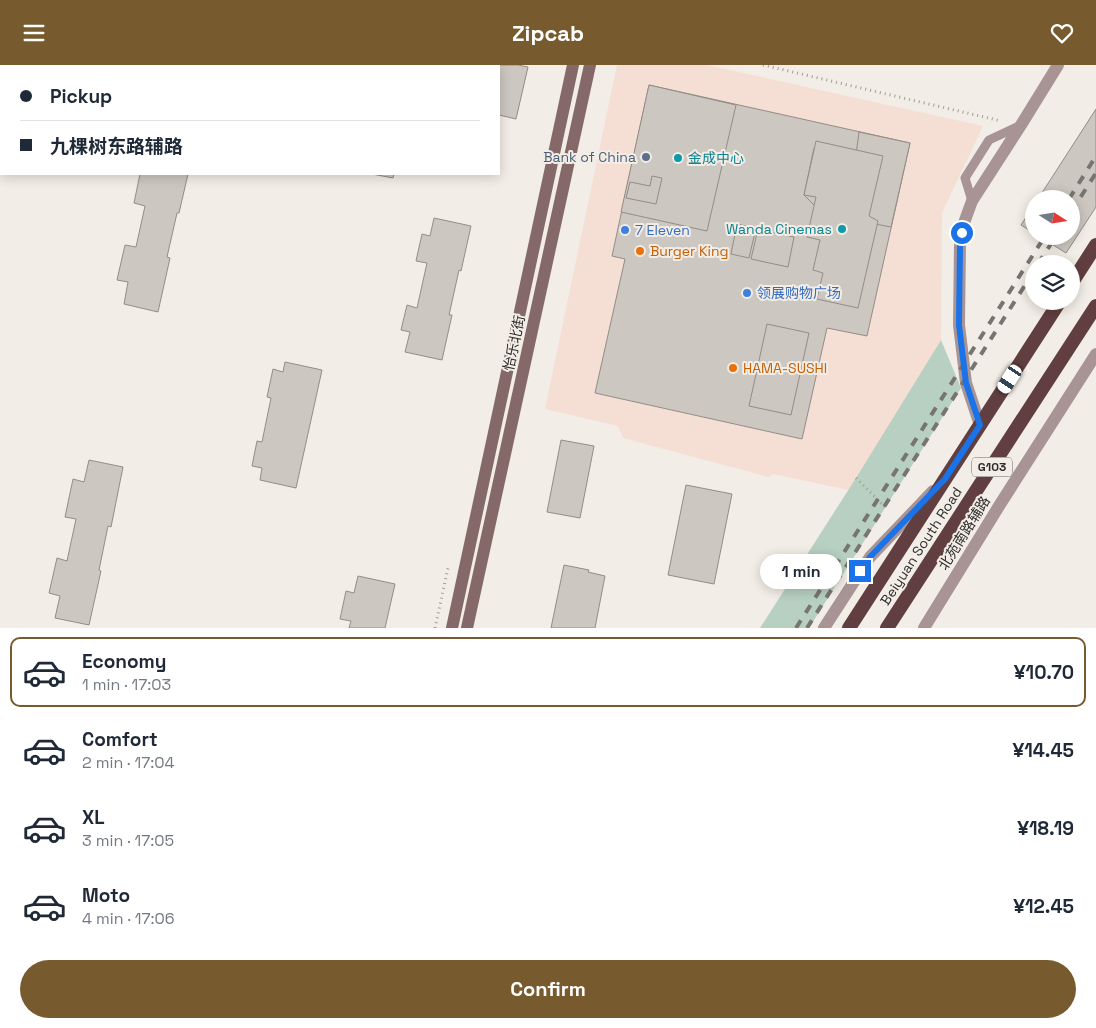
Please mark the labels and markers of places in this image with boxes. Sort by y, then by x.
place label: Bank of China [543,148,636,166]
place label: 金成中心 [688,149,744,167]
marker: Bank of China [640,151,652,163]
marker: 金成中心 [672,152,684,164]
place label: Wanda Cinemas [726,220,832,238]
place label: 7 Eleven [635,221,690,239]
marker: Wanda Cinemas [836,223,848,235]
marker: 7 Eleven [619,224,631,236]
place label: Burger King [650,242,729,260]
marker: Burger King [634,245,646,257]
place label: 领展购物广场 [757,284,841,302]
marker: 领展购物广场 [741,287,753,299]
place label: HAMA-SUSHI [743,359,827,377]
marker: HAMA-SUSHI [727,362,739,374]

